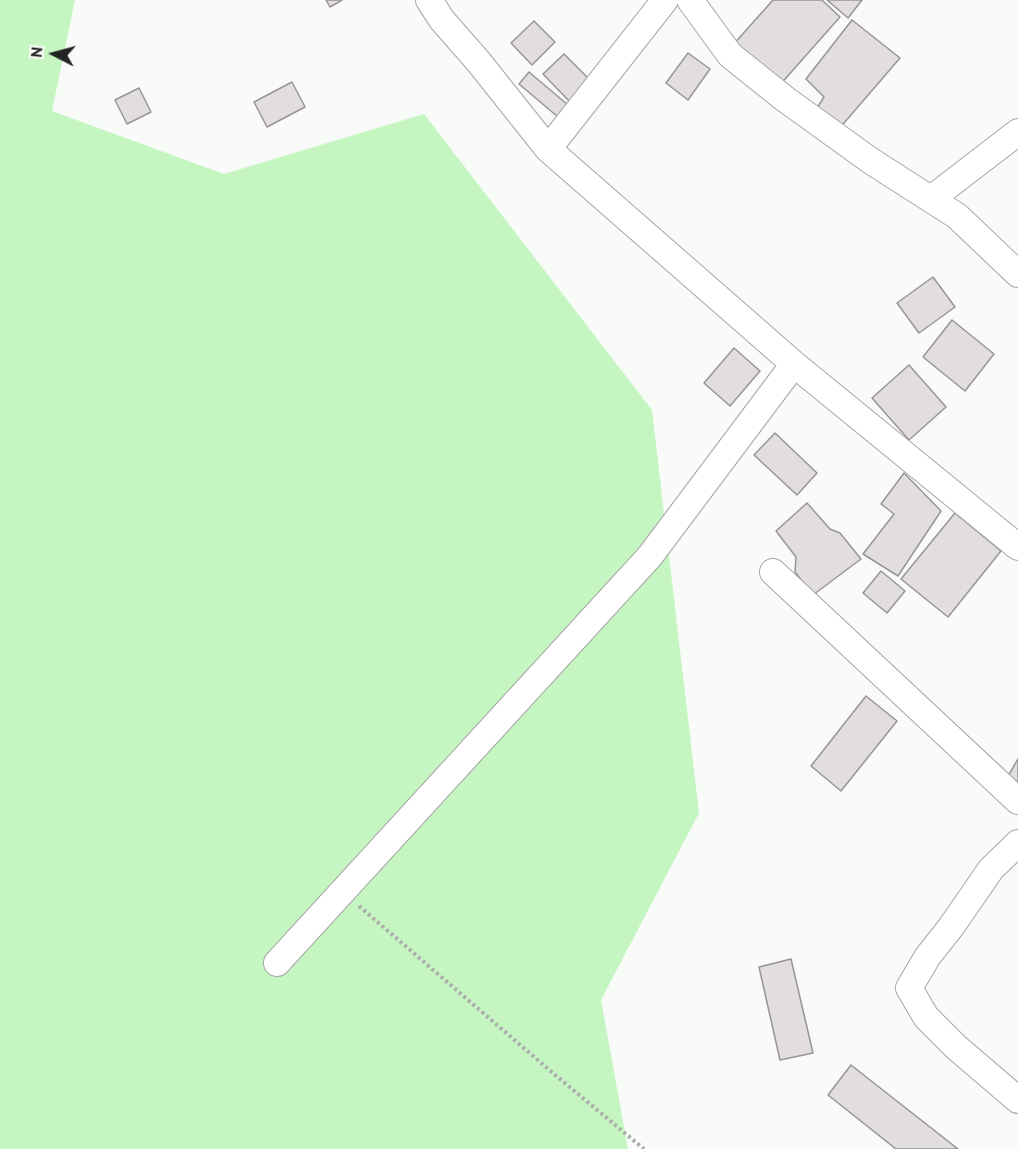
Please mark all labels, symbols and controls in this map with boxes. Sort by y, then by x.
north arrow [24,24,84,84]
text: N [26,46,47,58]

